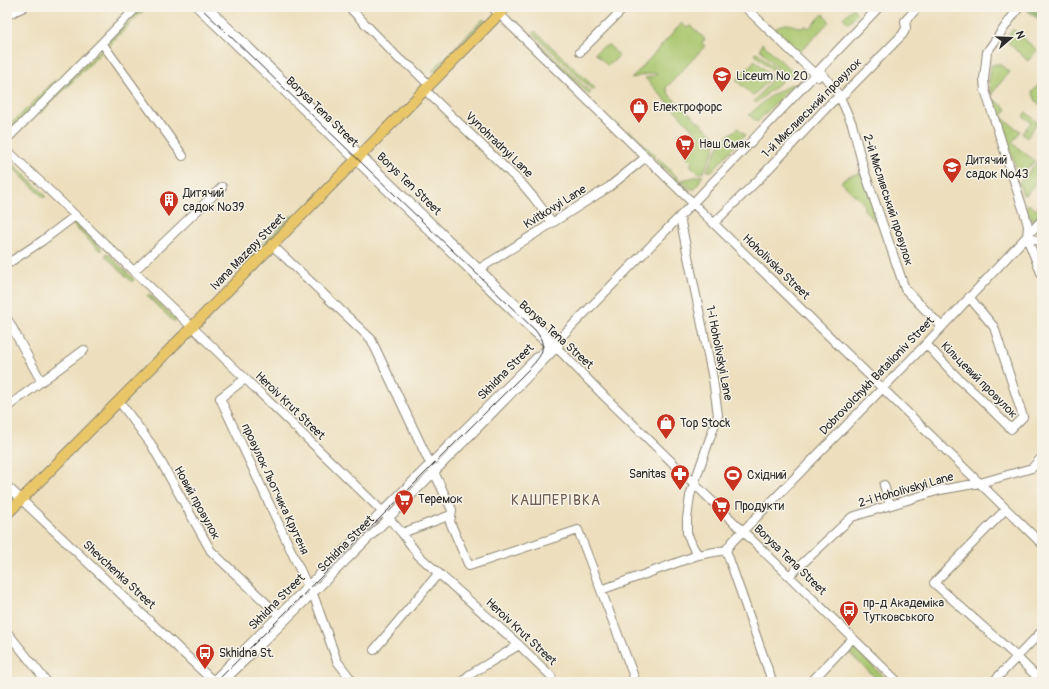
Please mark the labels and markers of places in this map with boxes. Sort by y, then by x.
school or university icon: Liceum № 20 [711,65,733,93]
place label: Liceum № 20 [736,69,808,84]
shop icon: Електрофорс [628,96,650,124]
place label: Електрофорс [653,100,722,115]
supermarket icon: Наш Смак [674,133,696,161]
place label: Наш Смак [699,137,750,152]
place label: Дитячий садок №43 [965,153,1029,182]
school or university icon: Дитячий садок №43 [941,156,963,184]
place label: Дитячий садок №39 [182,186,245,215]
building icon: Дитячий садок №39 [158,189,180,217]
shop icon: Top Stock [655,412,677,440]
place label: Top Stock [680,416,730,431]
pharmacy icon: Sanitas [669,463,691,491]
sports icon: Східний [722,464,744,492]
place label: Sanitas [629,467,667,482]
place label: Східний [747,468,787,483]
supermarket icon: Теремок [393,488,415,516]
place label: Теремок [418,492,463,507]
supermarket icon: Продукти [710,495,732,523]
place label: Продукти [735,499,785,514]
place label: пр-д Академіка Тутковського [863,596,945,625]
bus stop icon: пр-д Академіка Тутковського [838,599,860,627]
bus stop icon: Skhidna St. [194,642,216,670]
place label: Skhidna St. [219,646,274,661]

